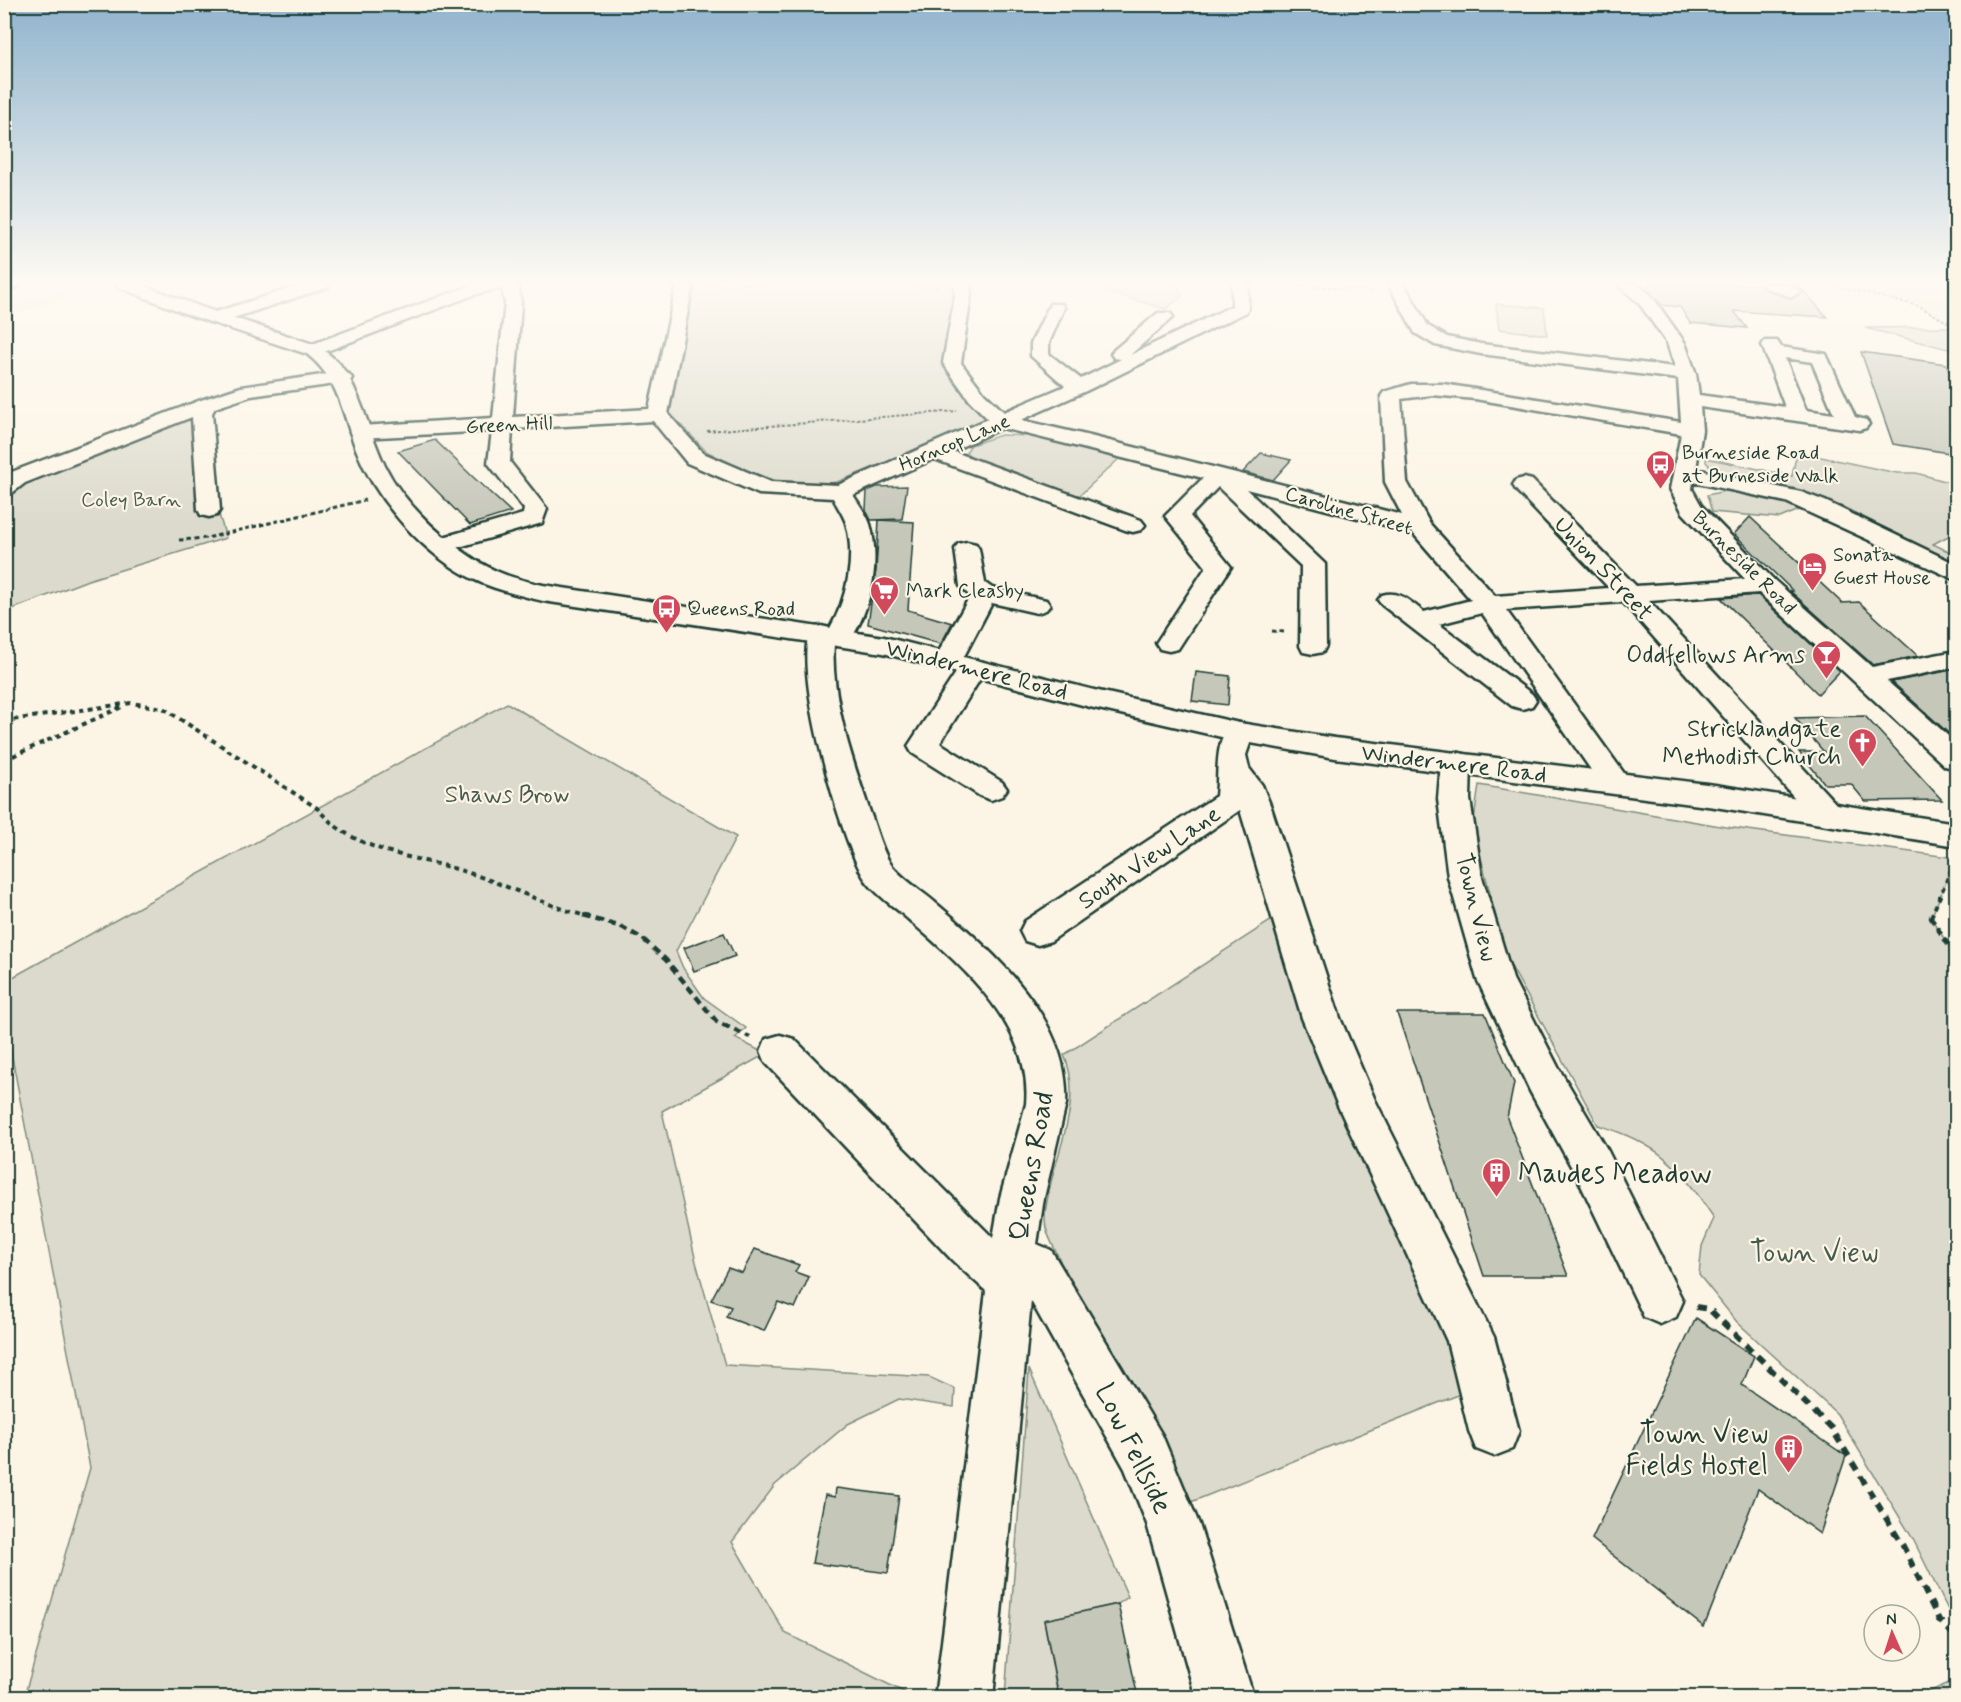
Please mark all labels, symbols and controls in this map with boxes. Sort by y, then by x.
street label: Horncop Lane [895,408,1014,479]
street label: Green Hill [465,410,553,441]
place label: Burneside Road at Burneside Walk [1682,440,1838,490]
bus stop icon: Burneside Road at Burneside Walk [1645,448,1677,490]
street label: Caroline Street [1282,480,1415,543]
park label: Coley Barn [81,487,181,514]
street label: Burneside Road [1686,505,1802,621]
street label: Union Street [1546,510,1659,628]
place label: Sonata Guest House [1833,542,1931,592]
hotel icon: Sonata Guest House [1796,550,1828,592]
supermarket icon: Mark Cleasby [869,574,901,616]
place label: Mark Cleasby [906,578,1024,605]
bus stop icon: Queens Road [650,592,682,634]
place label: Queens Road [687,596,795,623]
street label: Windermere Road [882,633,1071,708]
bar icon: Oddfellows Arms [1810,638,1842,680]
place label: Oddfellows Arms [1626,640,1805,671]
place label: Stricklandgate Methodist Church [1662,714,1841,773]
church icon: Stricklandgate Methodist Church [1846,726,1878,768]
street label: Windermere Road [1359,738,1548,791]
park label: Shaws Brow [445,780,569,811]
street label: South View Lane [1073,799,1227,917]
street label: Town View [1447,850,1504,965]
street label: Queens Road [1001,1089,1064,1244]
building icon: Maudes Meadow [1481,1156,1513,1198]
place label: Maudes Meadow [1518,1156,1712,1193]
park label: Town View [1750,1235,1878,1272]
street label: Low Fellside [1085,1378,1180,1521]
place label: Town View Fields Hostel [1626,1416,1768,1485]
building icon: Town View Fields Hostel [1773,1432,1805,1474]
north arrow [1862,1603,1922,1663]
text: N [1885,1609,1897,1630]

